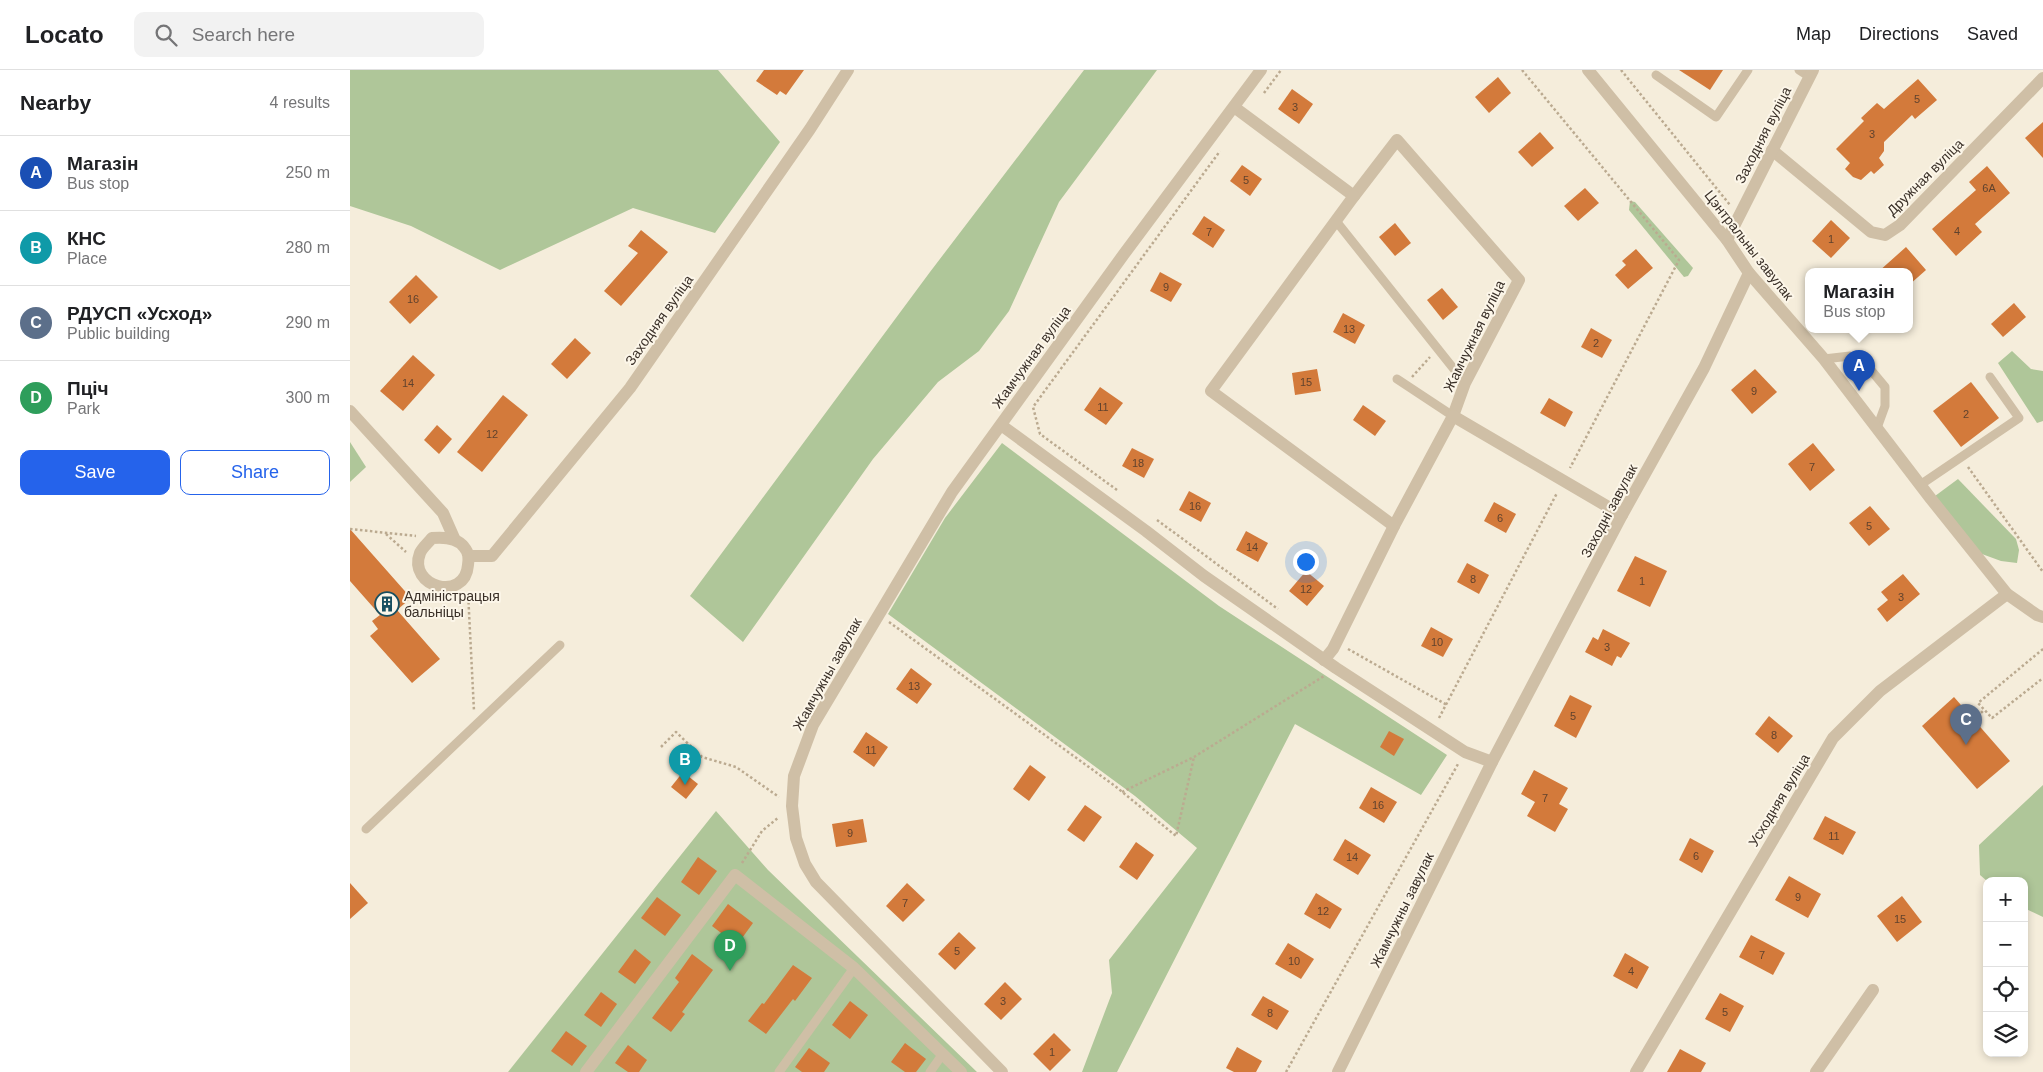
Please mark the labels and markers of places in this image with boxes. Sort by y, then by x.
pin: A [1843,350,1875,391]
place label: Адміністрацыя бальніцы [404,588,500,620]
building icon: Адміністрацыя бальніцы [374,591,400,617]
pin: C [1950,704,1982,745]
pin: B [669,744,701,785]
pin: D [714,930,746,971]

